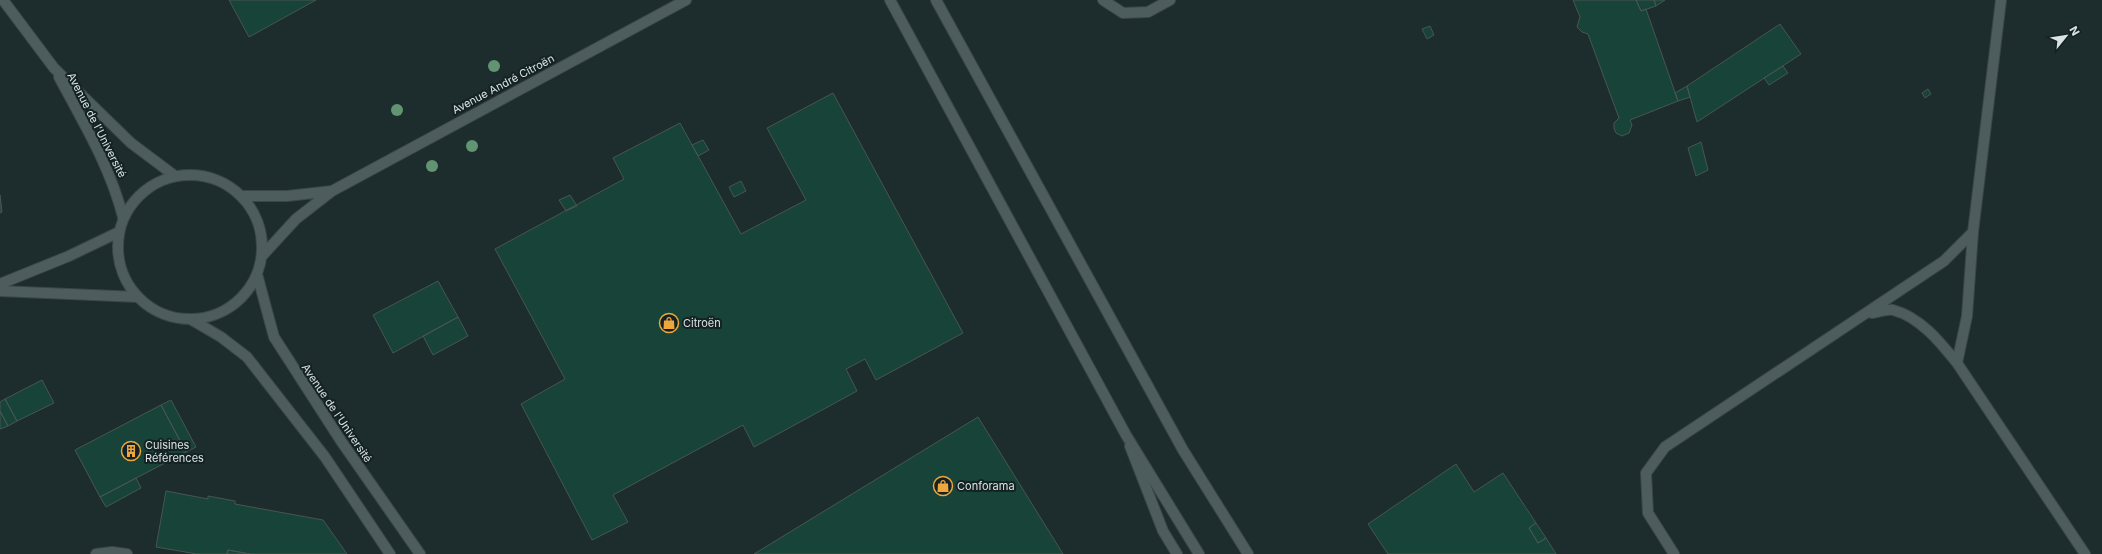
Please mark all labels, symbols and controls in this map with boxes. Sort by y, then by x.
north arrow [2046,16,2086,56]
text: N [2067,24,2083,38]
street label: Avenue André Citroën [449,51,557,117]
street label: Avenue de l'Université [64,70,130,180]
shop icon: Citroën [658,312,680,334]
place label: Citroën [683,316,721,330]
street label: Avenue de l'Université [299,361,375,465]
place label: Cuisines Références [145,438,204,465]
building icon: Cuisines Références [120,440,142,462]
shop icon: Conforama [932,475,954,497]
place label: Conforama [957,479,1015,493]

